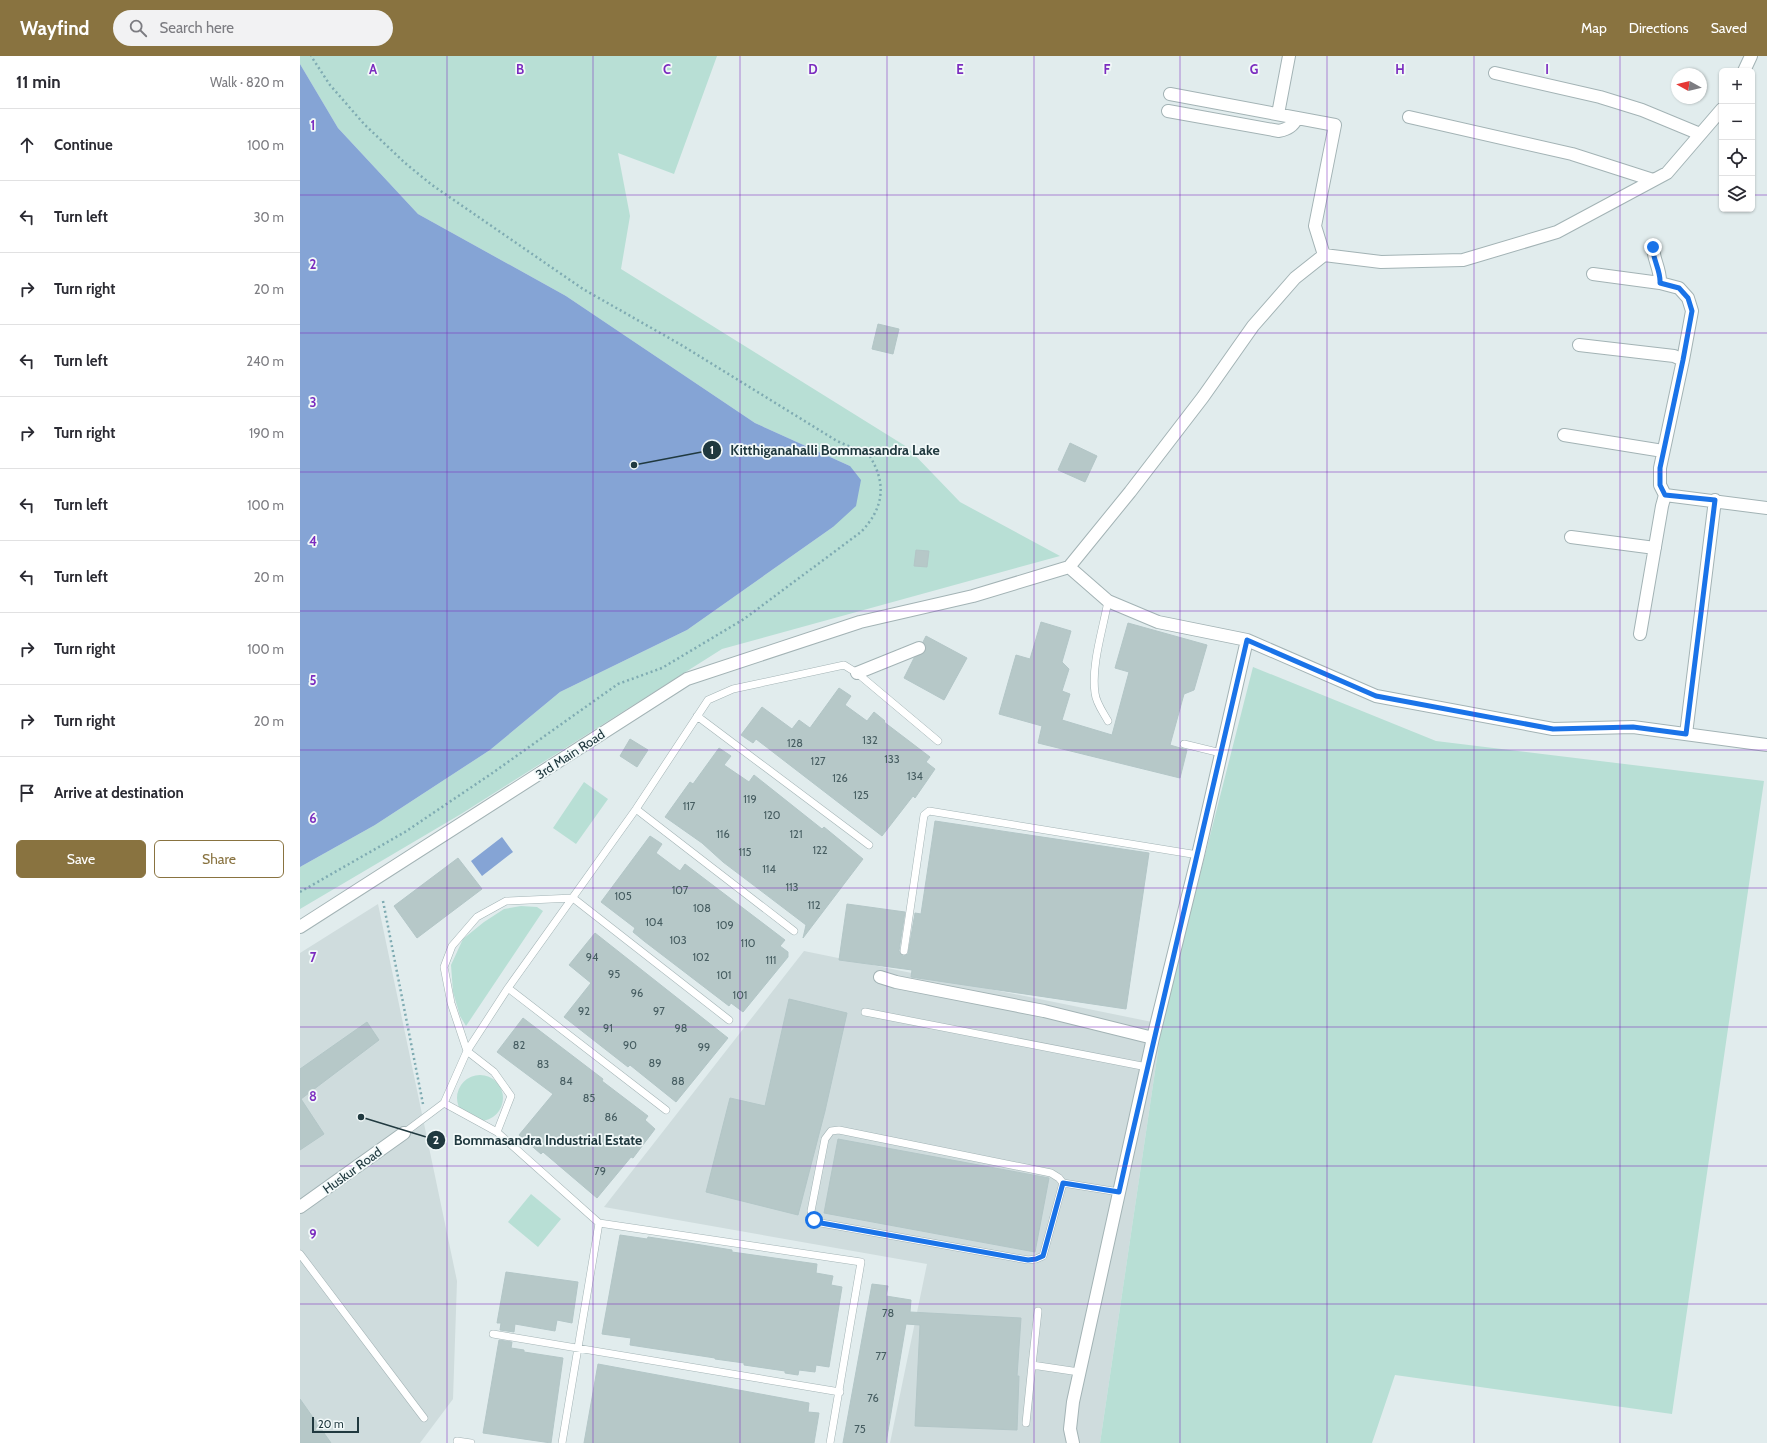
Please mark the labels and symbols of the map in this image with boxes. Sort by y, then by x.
text: A [369,61,378,77]
text: B [516,61,524,77]
text: C [663,61,671,77]
text: D [808,61,818,77]
text: E [956,61,964,77]
text: F [1104,61,1111,77]
text: G [1250,61,1259,77]
text: H [1395,61,1405,77]
text: I [1545,61,1549,77]
north arrow [1671,68,1707,104]
text: 1 [311,117,315,133]
route end [1644,238,1662,256]
text: 2 [310,256,317,272]
text: 3 [309,394,317,410]
callout: Kitthiganahalli Bommasandra Lake [702,437,948,463]
text: Kitthiganahalli Bommasandra Lake [730,441,940,459]
text: 1 [710,442,714,457]
text: 4 [309,533,317,549]
text: 5 [310,672,317,688]
street label: 3rd Main Road [533,726,607,782]
house number: 132 [862,733,878,747]
house number: 128 [787,736,803,750]
house number: 133 [884,752,900,766]
house number: 127 [811,754,826,768]
house number: 134 [907,769,924,783]
house number: 126 [832,771,848,785]
house number: 125 [853,788,869,802]
house number: 119 [743,792,757,806]
house number: 117 [683,799,696,813]
house number: 120 [763,808,781,822]
text: 6 [309,810,317,826]
house number: 116 [716,827,730,841]
house number: 121 [790,827,802,841]
house number: 122 [812,843,828,857]
house number: 115 [738,845,752,859]
house number: 114 [762,862,776,876]
house number: 113 [785,880,799,894]
house number: 107 [672,883,689,897]
house number: 105 [614,889,632,903]
house number: 112 [808,898,821,912]
house number: 108 [693,901,711,915]
house number: 104 [645,915,663,929]
house number: 109 [716,918,734,932]
house number: 103 [669,933,687,947]
house number: 110 [741,936,756,950]
text: 7 [310,949,317,965]
house number: 94 [586,950,599,964]
house number: 102 [692,950,710,964]
house number: 111 [766,953,776,967]
house number: 95 [608,967,620,981]
house number: 101 [717,968,731,982]
house number: 96 [631,986,643,1000]
house number: 101 [733,988,747,1002]
house number: 92 [578,1004,590,1018]
house number: 97 [653,1004,665,1018]
house number: 91 [603,1021,613,1035]
house number: 98 [675,1021,687,1035]
house number: 82 [513,1038,525,1052]
house number: 90 [623,1038,637,1052]
house number: 99 [698,1040,710,1054]
house number: 89 [649,1056,661,1070]
house number: 83 [537,1057,549,1071]
house number: 84 [559,1074,573,1088]
house number: 88 [671,1074,685,1088]
text: 8 [309,1088,317,1104]
house number: 85 [583,1091,595,1105]
house number: 86 [605,1110,617,1124]
callout: Bommasandra Industrial Estate [426,1127,650,1153]
text: Bommasandra Industrial Estate [454,1131,642,1149]
text: 2 [433,1132,439,1147]
street label: Huskur Road [319,1143,385,1197]
house number: 79 [594,1164,606,1178]
route start [805,1211,823,1229]
text: 9 [309,1226,317,1242]
house number: 78 [882,1306,894,1320]
house number: 77 [875,1349,887,1363]
house number: 76 [867,1391,879,1405]
scale bar [312,1415,359,1434]
house number: 75 [854,1422,866,1436]

